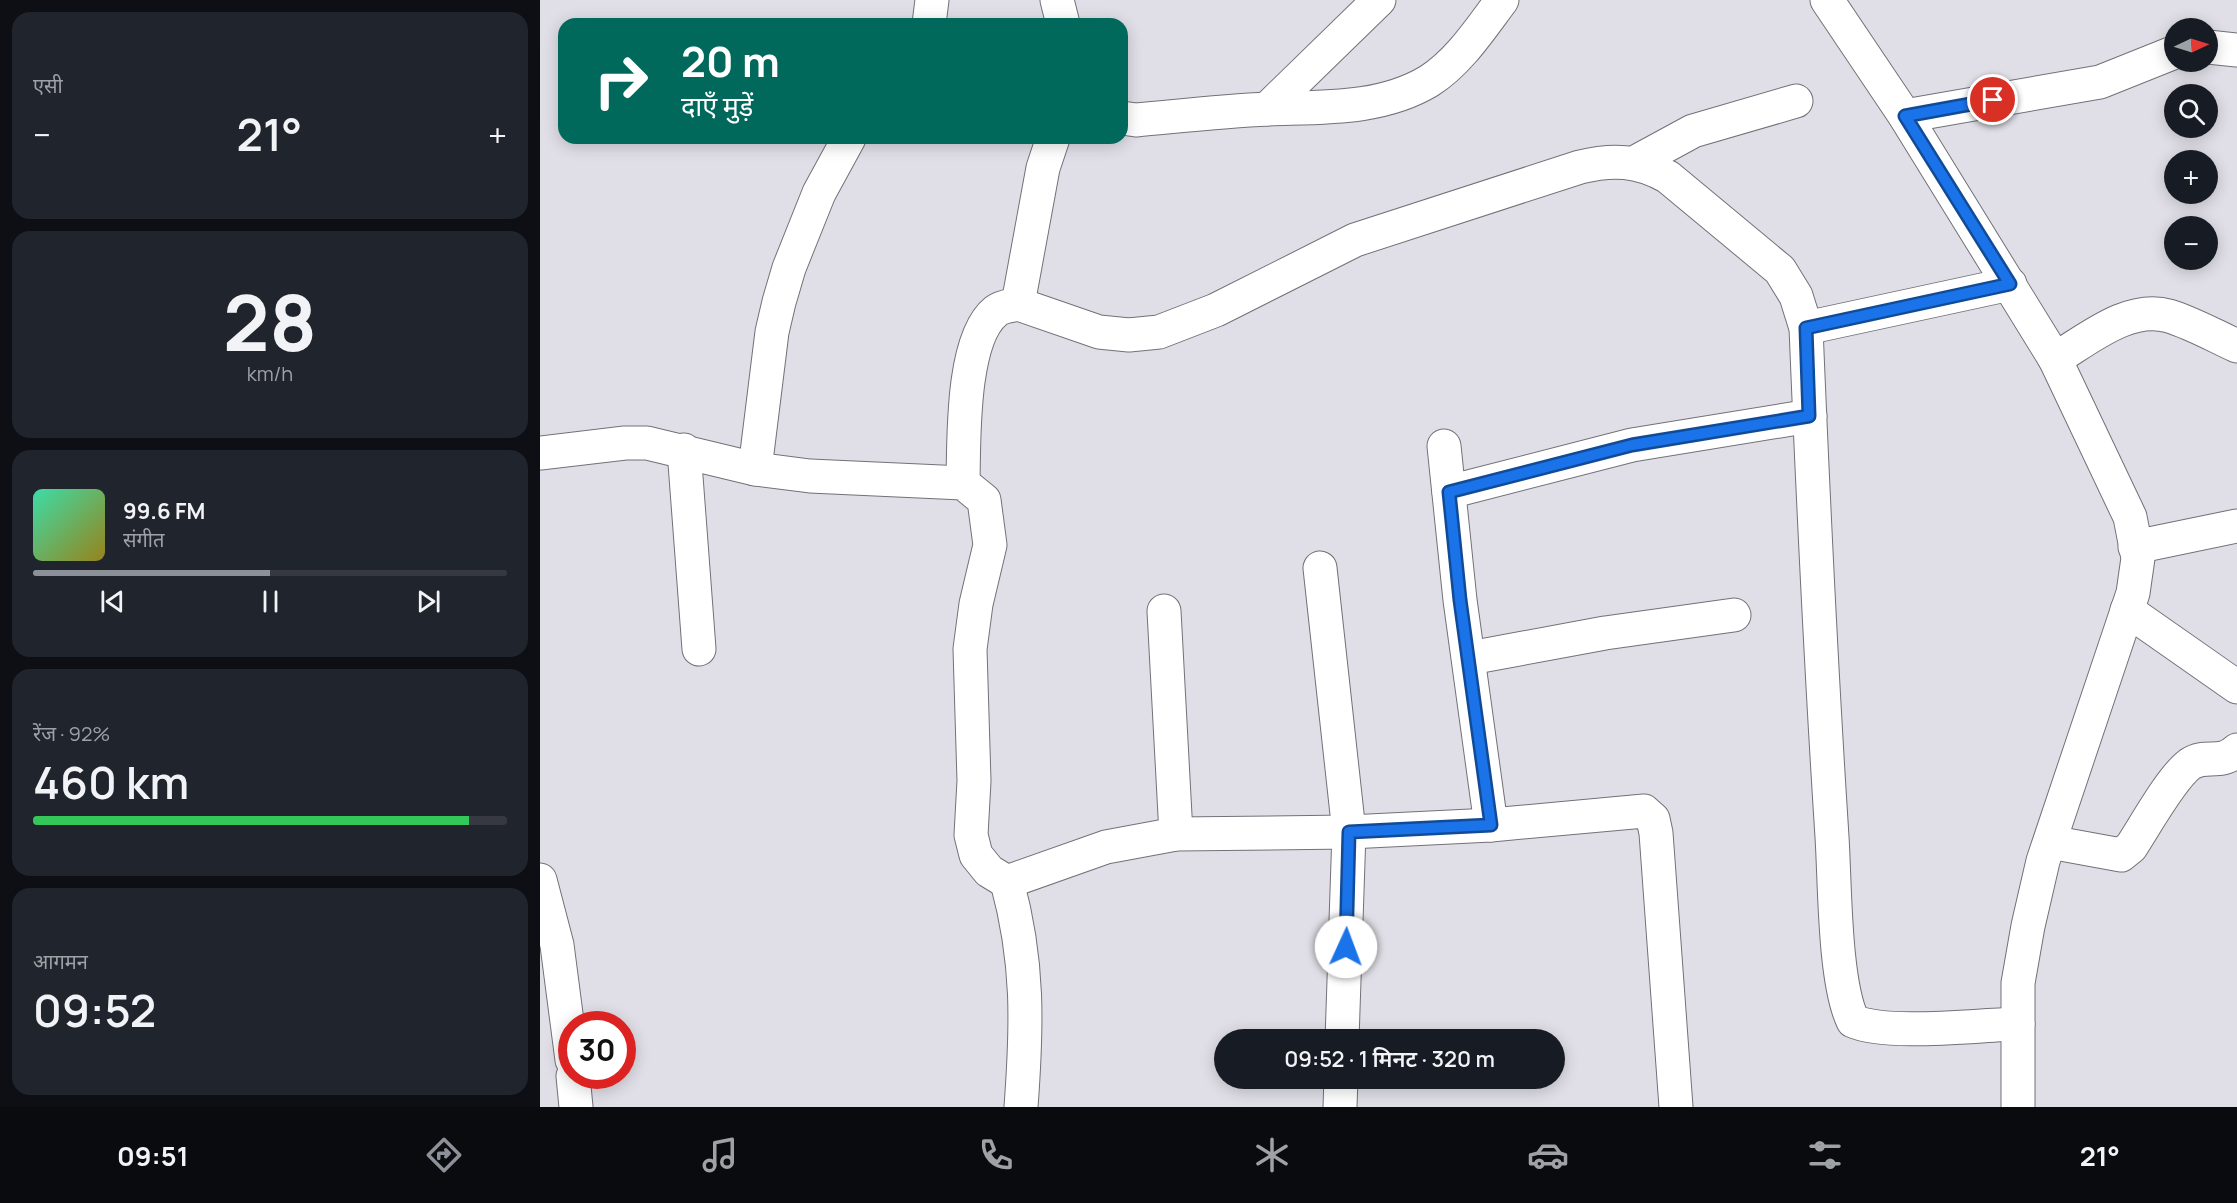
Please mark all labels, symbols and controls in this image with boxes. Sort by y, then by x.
north arrow [2164,18,2218,72]
map controls [2164,18,2218,270]
text: 20 m [681,32,780,90]
icon: right [582,42,660,120]
text: एसी [33,72,63,99]
pin [1967,74,2018,125]
icon: arrive [1976,83,2009,116]
button: search [2164,84,2218,138]
text: दाएँ मुड़ें [681,87,753,124]
text: 21° [237,103,302,165]
text: − [33,112,51,157]
text: + [488,112,507,157]
button: + [2164,150,2218,204]
button: − [2164,216,2218,270]
text: 28 [223,268,317,374]
text: km/h [247,360,293,387]
text: 99.6 FM [123,496,205,526]
text: संगीत [123,526,164,553]
icon: previous [96,585,129,618]
icon: pause [254,585,287,618]
icon: next [412,585,445,618]
text: रेंज · 92% [33,720,110,747]
text: 460 km [33,751,189,813]
position arrow [1314,915,1378,979]
text: आगमन [33,948,88,975]
text: 09:52 [33,979,156,1041]
speed limit sign: 30 [558,1011,636,1089]
text: 09:52 · 1 मिनट · 320 m [1284,1044,1495,1074]
icon: directions [423,1134,465,1176]
icon: music [699,1134,741,1176]
icon: phone [975,1134,1017,1176]
icon: climate [1251,1134,1293,1176]
icon: car [1527,1134,1569,1176]
icon: filters [1804,1134,1846,1176]
text: 09:51 [117,1137,189,1174]
text: 21° [2080,1137,2120,1174]

